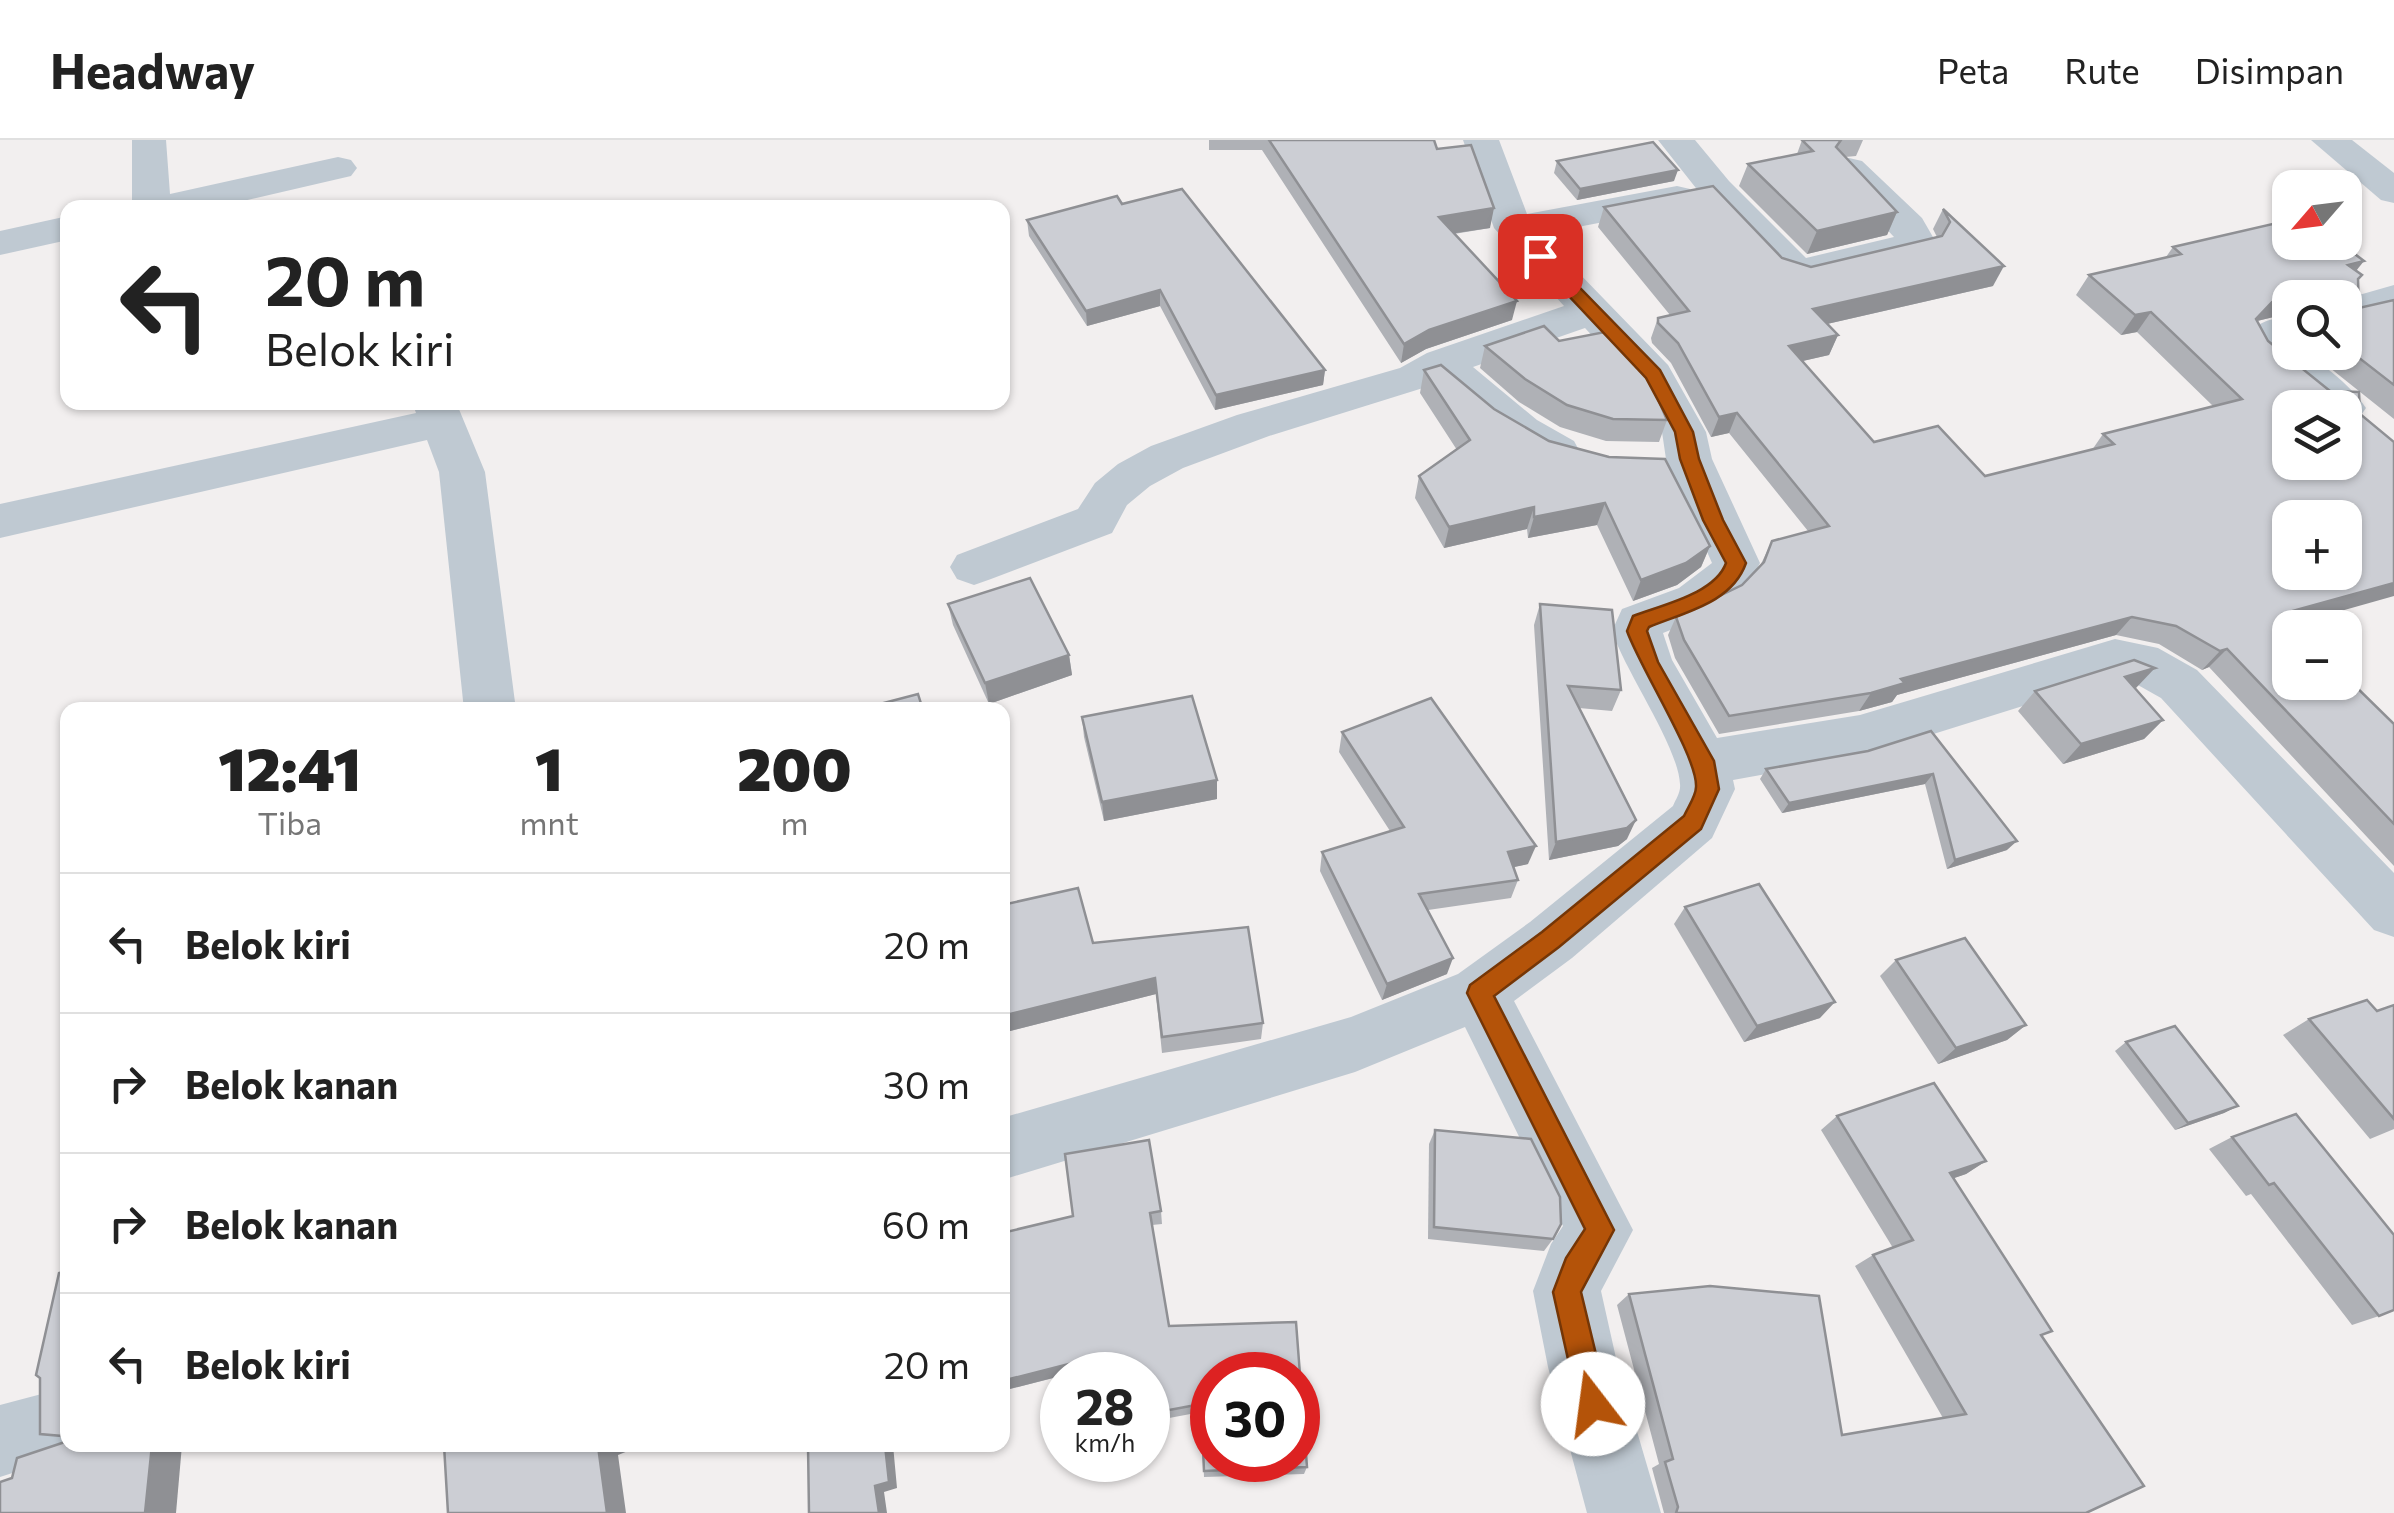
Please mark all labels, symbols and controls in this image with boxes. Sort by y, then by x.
text: Headway [50,40,255,99]
text: Peta [1937,48,2009,91]
text: Rute [2064,48,2140,91]
text: Disimpan [2195,48,2344,91]
north arrow [2272,170,2362,260]
map controls [2272,170,2362,700]
pin [1498,214,1583,299]
icon: arrive [1513,229,1568,284]
text: 20 m [265,235,425,320]
icon: left [100,240,230,370]
button: search [2272,280,2362,370]
text: Belok kiri [265,320,455,375]
button: layers [2272,390,2362,480]
button: + [2272,500,2362,590]
button: − [2272,610,2362,700]
text: 12:41 [218,730,361,803]
text: 1 [535,730,563,803]
text: 200 [737,730,852,803]
text: Tiba [257,802,322,842]
text: mnt [519,802,579,842]
text: m [780,802,808,842]
icon: left [100,916,155,971]
text: Belok kiri [185,920,351,967]
text: 20 m [884,920,970,967]
icon: right [100,1056,155,1111]
text: Belok kanan [185,1060,398,1107]
text: 30 m [883,1060,970,1107]
icon: right [100,1196,155,1251]
text: Belok kanan [185,1200,398,1247]
text: 60 m [882,1200,970,1247]
icon: left [100,1336,155,1391]
text: Belok kiri [185,1340,351,1387]
text: 20 m [884,1340,970,1387]
speed limit sign: 30 [1190,1352,1320,1482]
position arrow [1541,1352,1645,1456]
text: 28 [1075,1374,1135,1435]
text: km/h [1075,1427,1135,1457]

